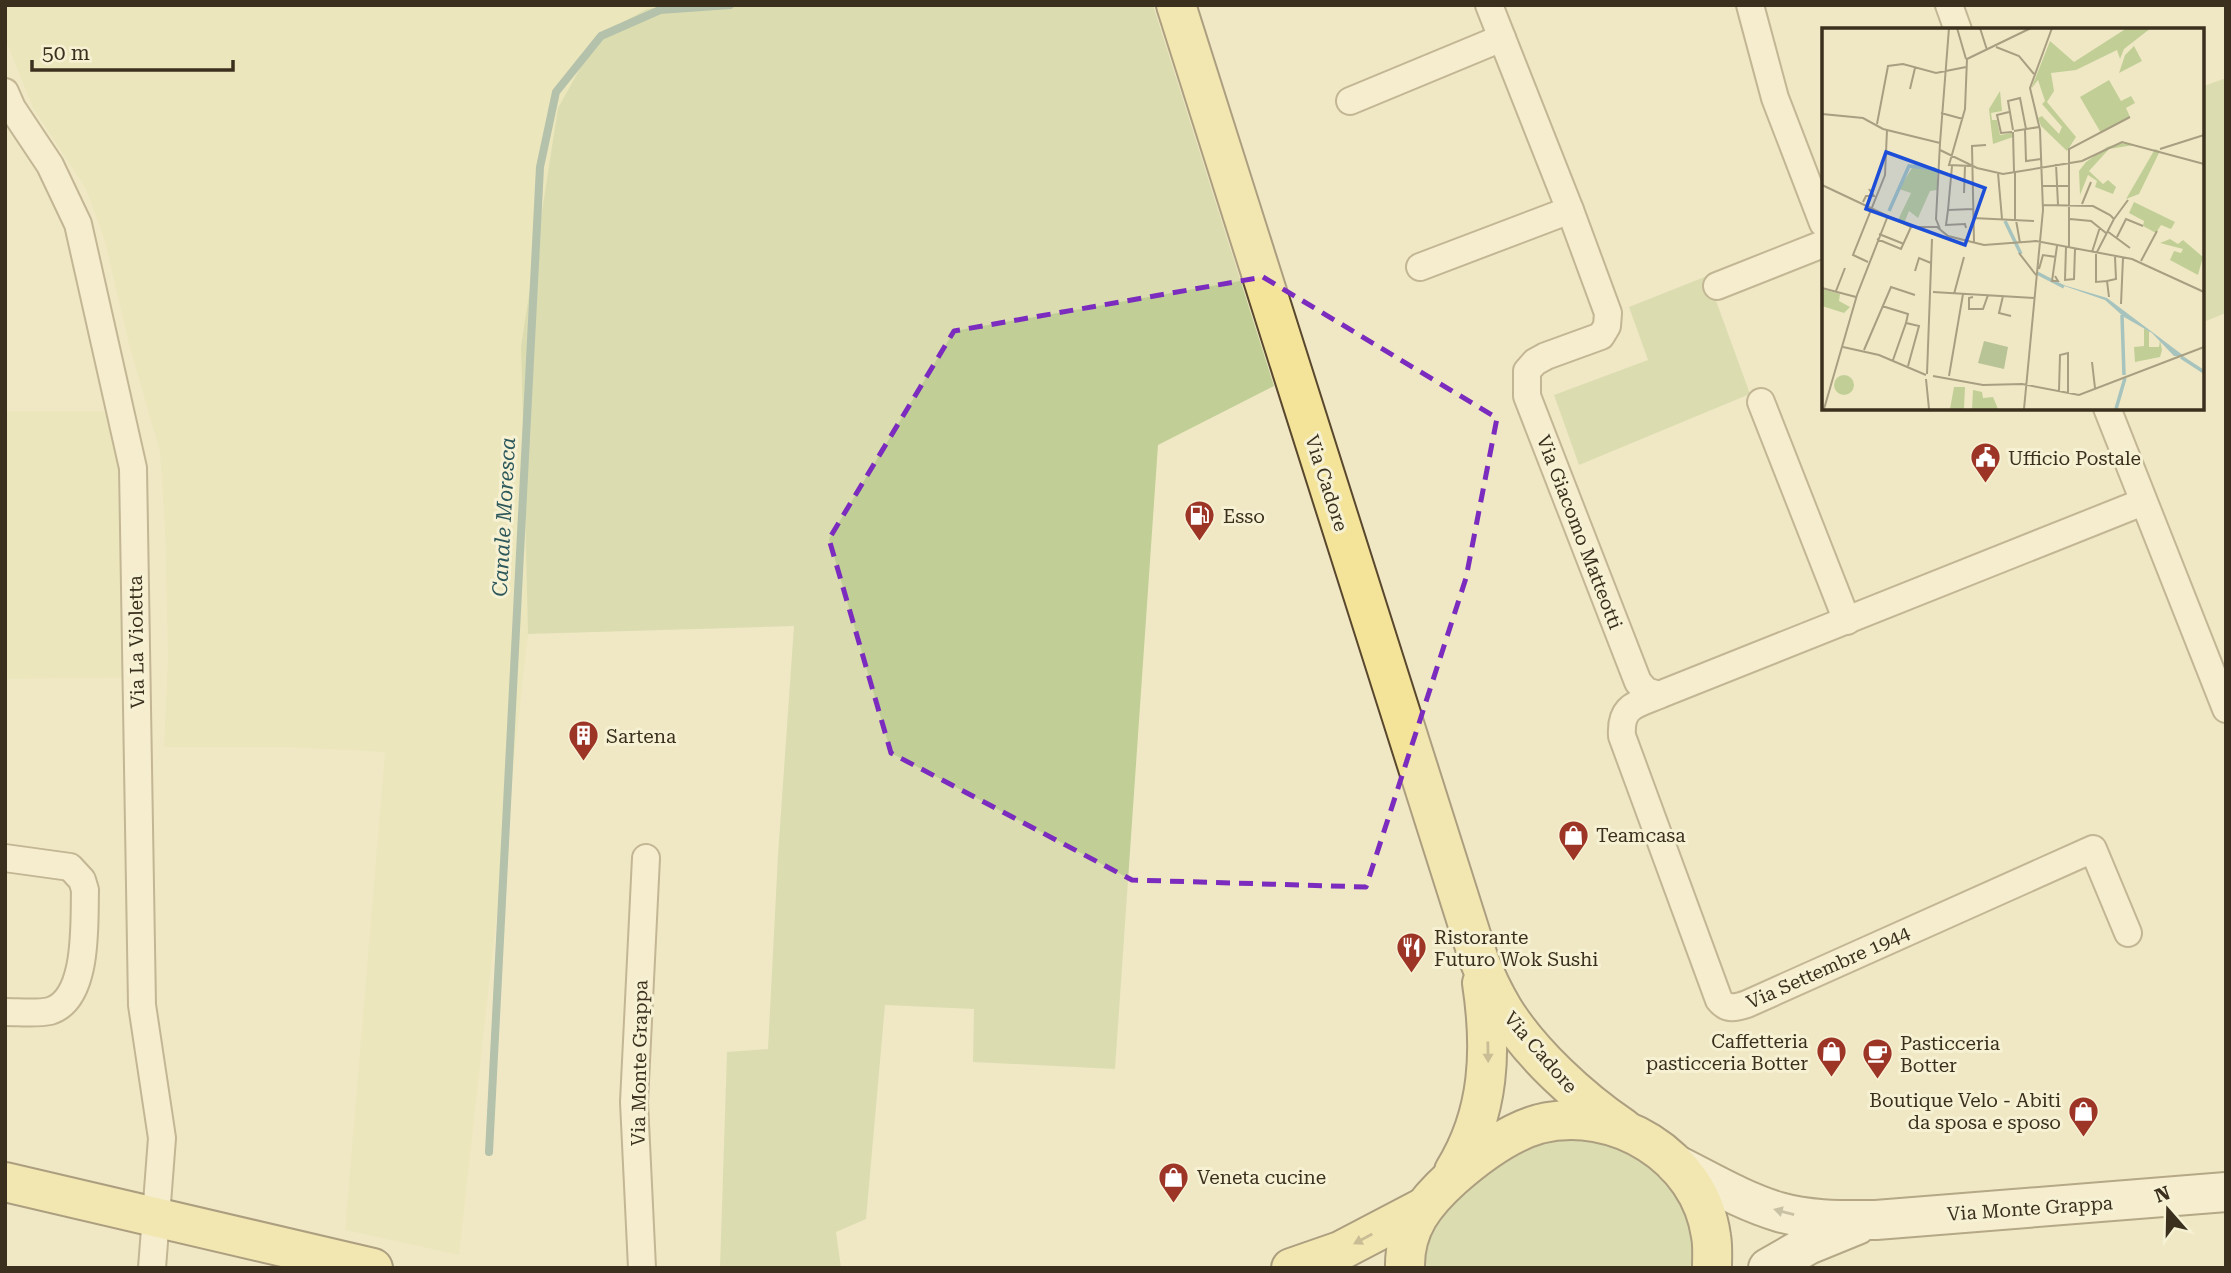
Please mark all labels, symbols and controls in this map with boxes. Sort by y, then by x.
scale bar [32,28,233,72]
inset map [1822,28,2203,410]
text: 50 m [42,41,90,65]
street label: Via Cadore [1300,432,1353,534]
street label: Via Giacomo Matteotti [1532,432,1627,633]
water label: Canale Moresca [488,437,520,597]
public building icon: Ufficio Postale [1968,441,2002,485]
place label: Ufficio Postale [2008,447,2141,470]
fuel station icon: Esso [1183,499,1217,543]
place label: Esso [1223,505,1265,528]
street label: Via La Violetta [124,574,149,709]
building icon: Sartena [566,719,600,763]
place label: Sartena [606,725,677,748]
shop icon: Teamcasa [1556,818,1590,862]
place label: Teamcasa [1596,824,1686,847]
street label: Via Settembre 1944 [1743,921,1914,1014]
place label: Ristorante Futuro Wok Sushi [1434,926,1598,971]
restaurant icon: Ristorante Futuro Wok Sushi [1394,931,1428,975]
street label: Via Monte Grappa [627,979,652,1146]
street label: Via Cadore [1499,1007,1582,1098]
place label: Caffetteria pasticceria Botter [1646,1030,1809,1075]
place label: Pasticceria Botter [1900,1032,2001,1077]
shop icon: Caffetteria pasticceria Botter [1814,1035,1848,1079]
cafe icon: Pasticceria Botter [1860,1037,1894,1081]
one-way arrow [1482,1042,1493,1064]
place label: Boutique Velo - Abiti da sposa e sposo [1869,1089,2061,1134]
shop icon: Boutique Velo - Abiti da sposa e sposo [2067,1094,2101,1138]
shop icon: Veneta cucine [1157,1160,1191,1204]
place label: Veneta cucine [1197,1166,1326,1189]
north arrow [2133,1175,2203,1245]
text: N [2152,1181,2174,1208]
street label: Via Monte Grappa [1946,1191,2114,1226]
one-way arrow [1773,1207,1794,1217]
one-way arrow [1354,1233,1373,1245]

